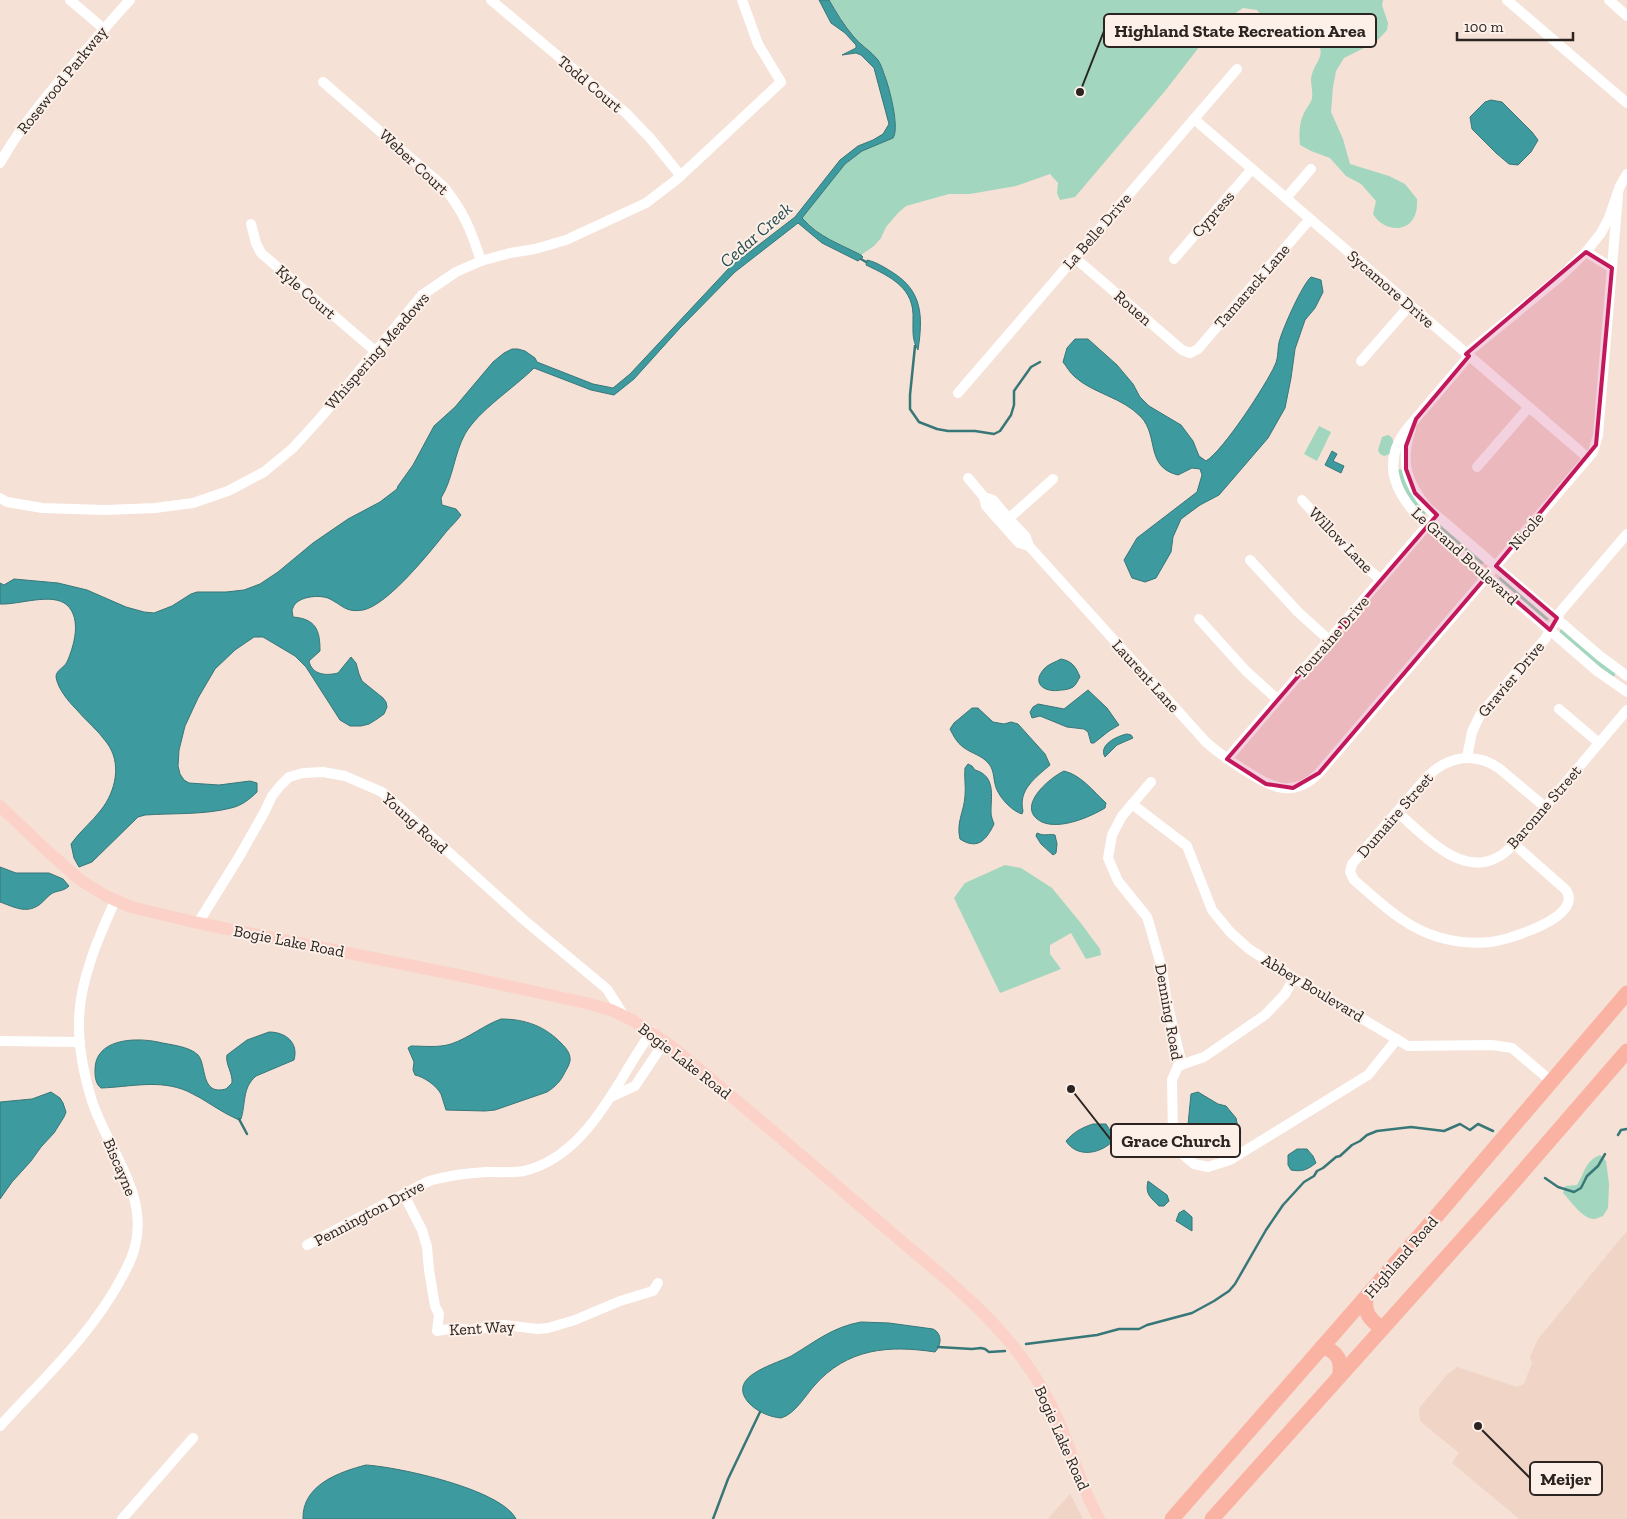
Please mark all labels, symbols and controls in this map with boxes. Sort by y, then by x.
scale bar [1457,10,1573,42]
callout: Highland State Recreation Area [1104,14,1376,47]
text: 100 m [1464,18,1503,36]
text: Highland State Recreation Area [1114,20,1366,42]
street label: Rosewood Parkway [13,22,112,138]
street label: Todd Court [554,51,626,117]
street label: Weber Court [375,125,453,199]
street label: Cypress [1188,187,1238,241]
street label: La Belle Drive [1059,189,1135,273]
water label: Cedar Creek [715,198,797,272]
street label: Tamarack Lane [1210,240,1294,332]
street label: Sycamore Drive [1344,246,1438,332]
street label: Kyle Court [272,261,340,323]
street label: Rouen [1110,287,1156,330]
street label: Whispering Meadows [321,288,433,414]
street label: Willow Lane [1305,503,1377,577]
street label: Le Grand Boulevard [1408,503,1522,609]
street label: Nicole [1505,508,1547,554]
street label: Touraine Drive [1291,592,1373,682]
street label: Laurent Lane [1108,636,1184,716]
street label: Gravier Drive [1474,637,1548,721]
street label: Baronne Street [1503,761,1585,852]
street label: Dumaire Street [1353,769,1437,861]
street label: Young Road [378,788,452,858]
street label: Bogie Lake Road [232,921,346,961]
street label: Abbey Boulevard [1258,950,1368,1026]
street label: Denning Road [1151,962,1187,1062]
street label: Bogie Lake Road [635,1019,735,1103]
callout: Grace Church [1111,1124,1240,1157]
text: Grace Church [1121,1130,1231,1152]
street label: Biscayne [99,1135,141,1199]
street label: Pennington Drive [311,1176,427,1250]
street label: Highland Road [1360,1212,1442,1302]
street label: Kent Way [449,1317,516,1339]
street label: Bogie Lake Road [1030,1383,1094,1493]
callout: Meijer [1530,1462,1602,1495]
text: Meijer [1540,1468,1592,1490]

